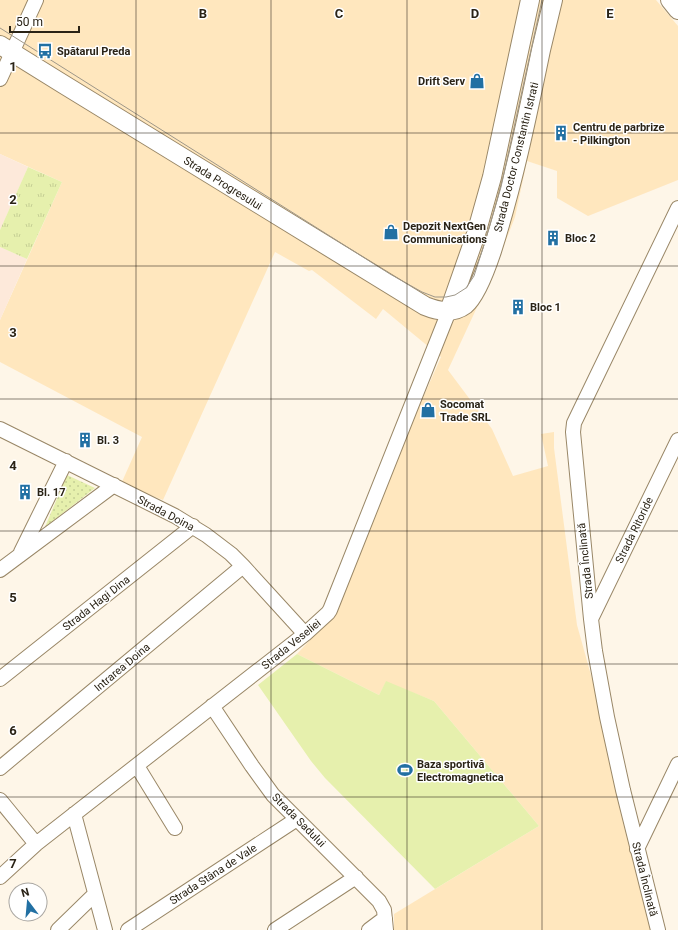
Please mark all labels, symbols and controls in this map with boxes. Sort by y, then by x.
text: B [199,6,207,21]
text: C [335,6,344,21]
text: D [471,6,479,21]
text: E [606,6,614,21]
scale bar [10,8,79,34]
text: 50 m [16,15,43,29]
bus stop icon: Spătarul Preda [36,42,54,60]
place label: Spătarul Preda [57,45,130,58]
text: 1 [9,59,17,74]
shop icon: Drift Serv [468,72,486,90]
place label: Drift Serv [418,75,465,88]
street label: Strada Doctor Constantin Istrati [492,81,541,233]
place label: Centru de parbrize - Pilkington [573,121,665,147]
building icon: Centru de parbrize - Pilkington [552,124,570,142]
street label: Strada Progresului [181,154,264,213]
text: 2 [9,192,17,207]
place label: Depozit NextGen Communications [403,220,487,246]
shop icon: Depozit NextGen Communications [382,223,400,241]
building icon: Bloc 2 [544,229,562,247]
place label: Bloc 2 [565,232,596,245]
building icon: Bloc 1 [509,298,527,316]
place label: Bloc 1 [530,301,561,314]
text: 3 [9,325,17,340]
place label: Socomat Trade SRL [440,398,491,424]
shop icon: Socomat Trade SRL [419,401,437,419]
building icon: Bl. 3 [76,431,94,449]
place label: Bl. 3 [97,434,119,447]
text: 4 [9,458,17,473]
building icon: Bl. 17 [16,483,34,501]
place label: Bl. 17 [37,486,65,499]
street label: Strada Doina [135,493,197,534]
street label: Strada Ritoride [613,495,656,566]
street label: Strada Înclinată [575,522,596,600]
street label: Strada Hagi Dina [60,573,133,634]
text: 5 [9,590,17,605]
street label: Strada Veseliei [259,617,324,672]
street label: Intrarea Doina [92,640,153,694]
text: 6 [9,723,17,738]
place label: Baza sportivă Electromagnetica [417,758,504,784]
sports icon: Baza sportivă Electromagnetica [396,761,414,779]
street label: Strada Sadului [269,791,328,850]
street label: Strada Stâna de Vale [167,841,259,908]
street label: Strada Înclinată [629,841,660,918]
text: 7 [9,856,17,871]
north arrow [8,882,48,922]
text: N [20,885,31,900]

